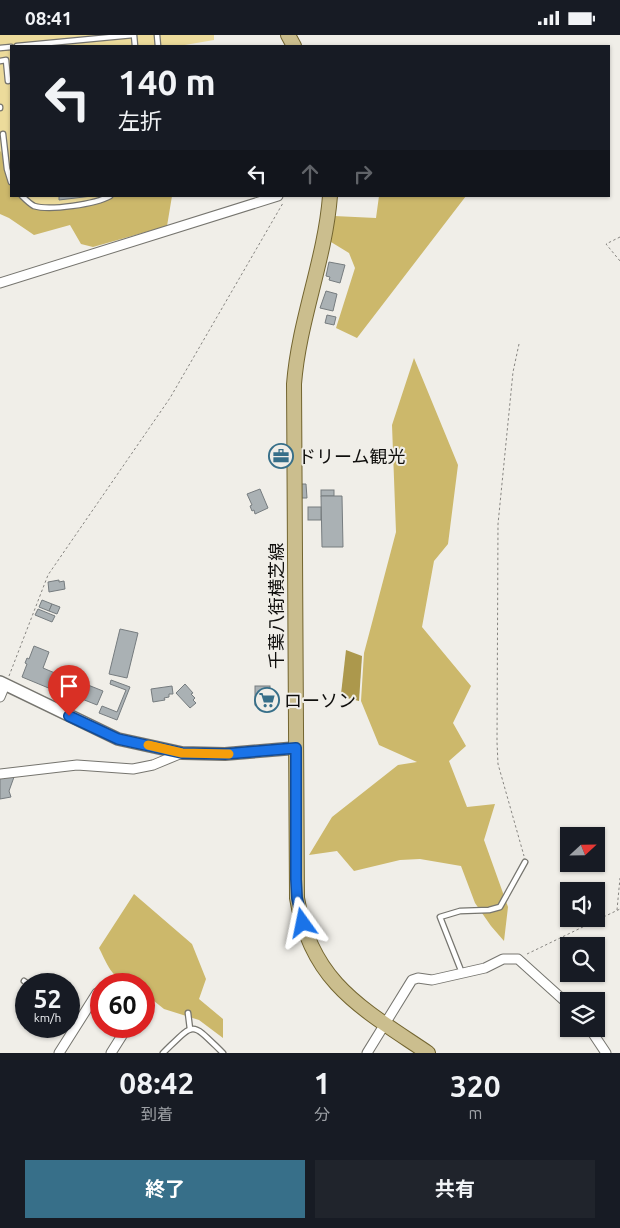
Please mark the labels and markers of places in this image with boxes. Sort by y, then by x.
office icon: ドリーム観光 [268,443,294,469]
place label: ドリーム観光 [298,446,405,466]
pin [48,665,90,716]
supermarket icon: ローソン [254,687,280,713]
place label: ローソン [284,690,356,710]

